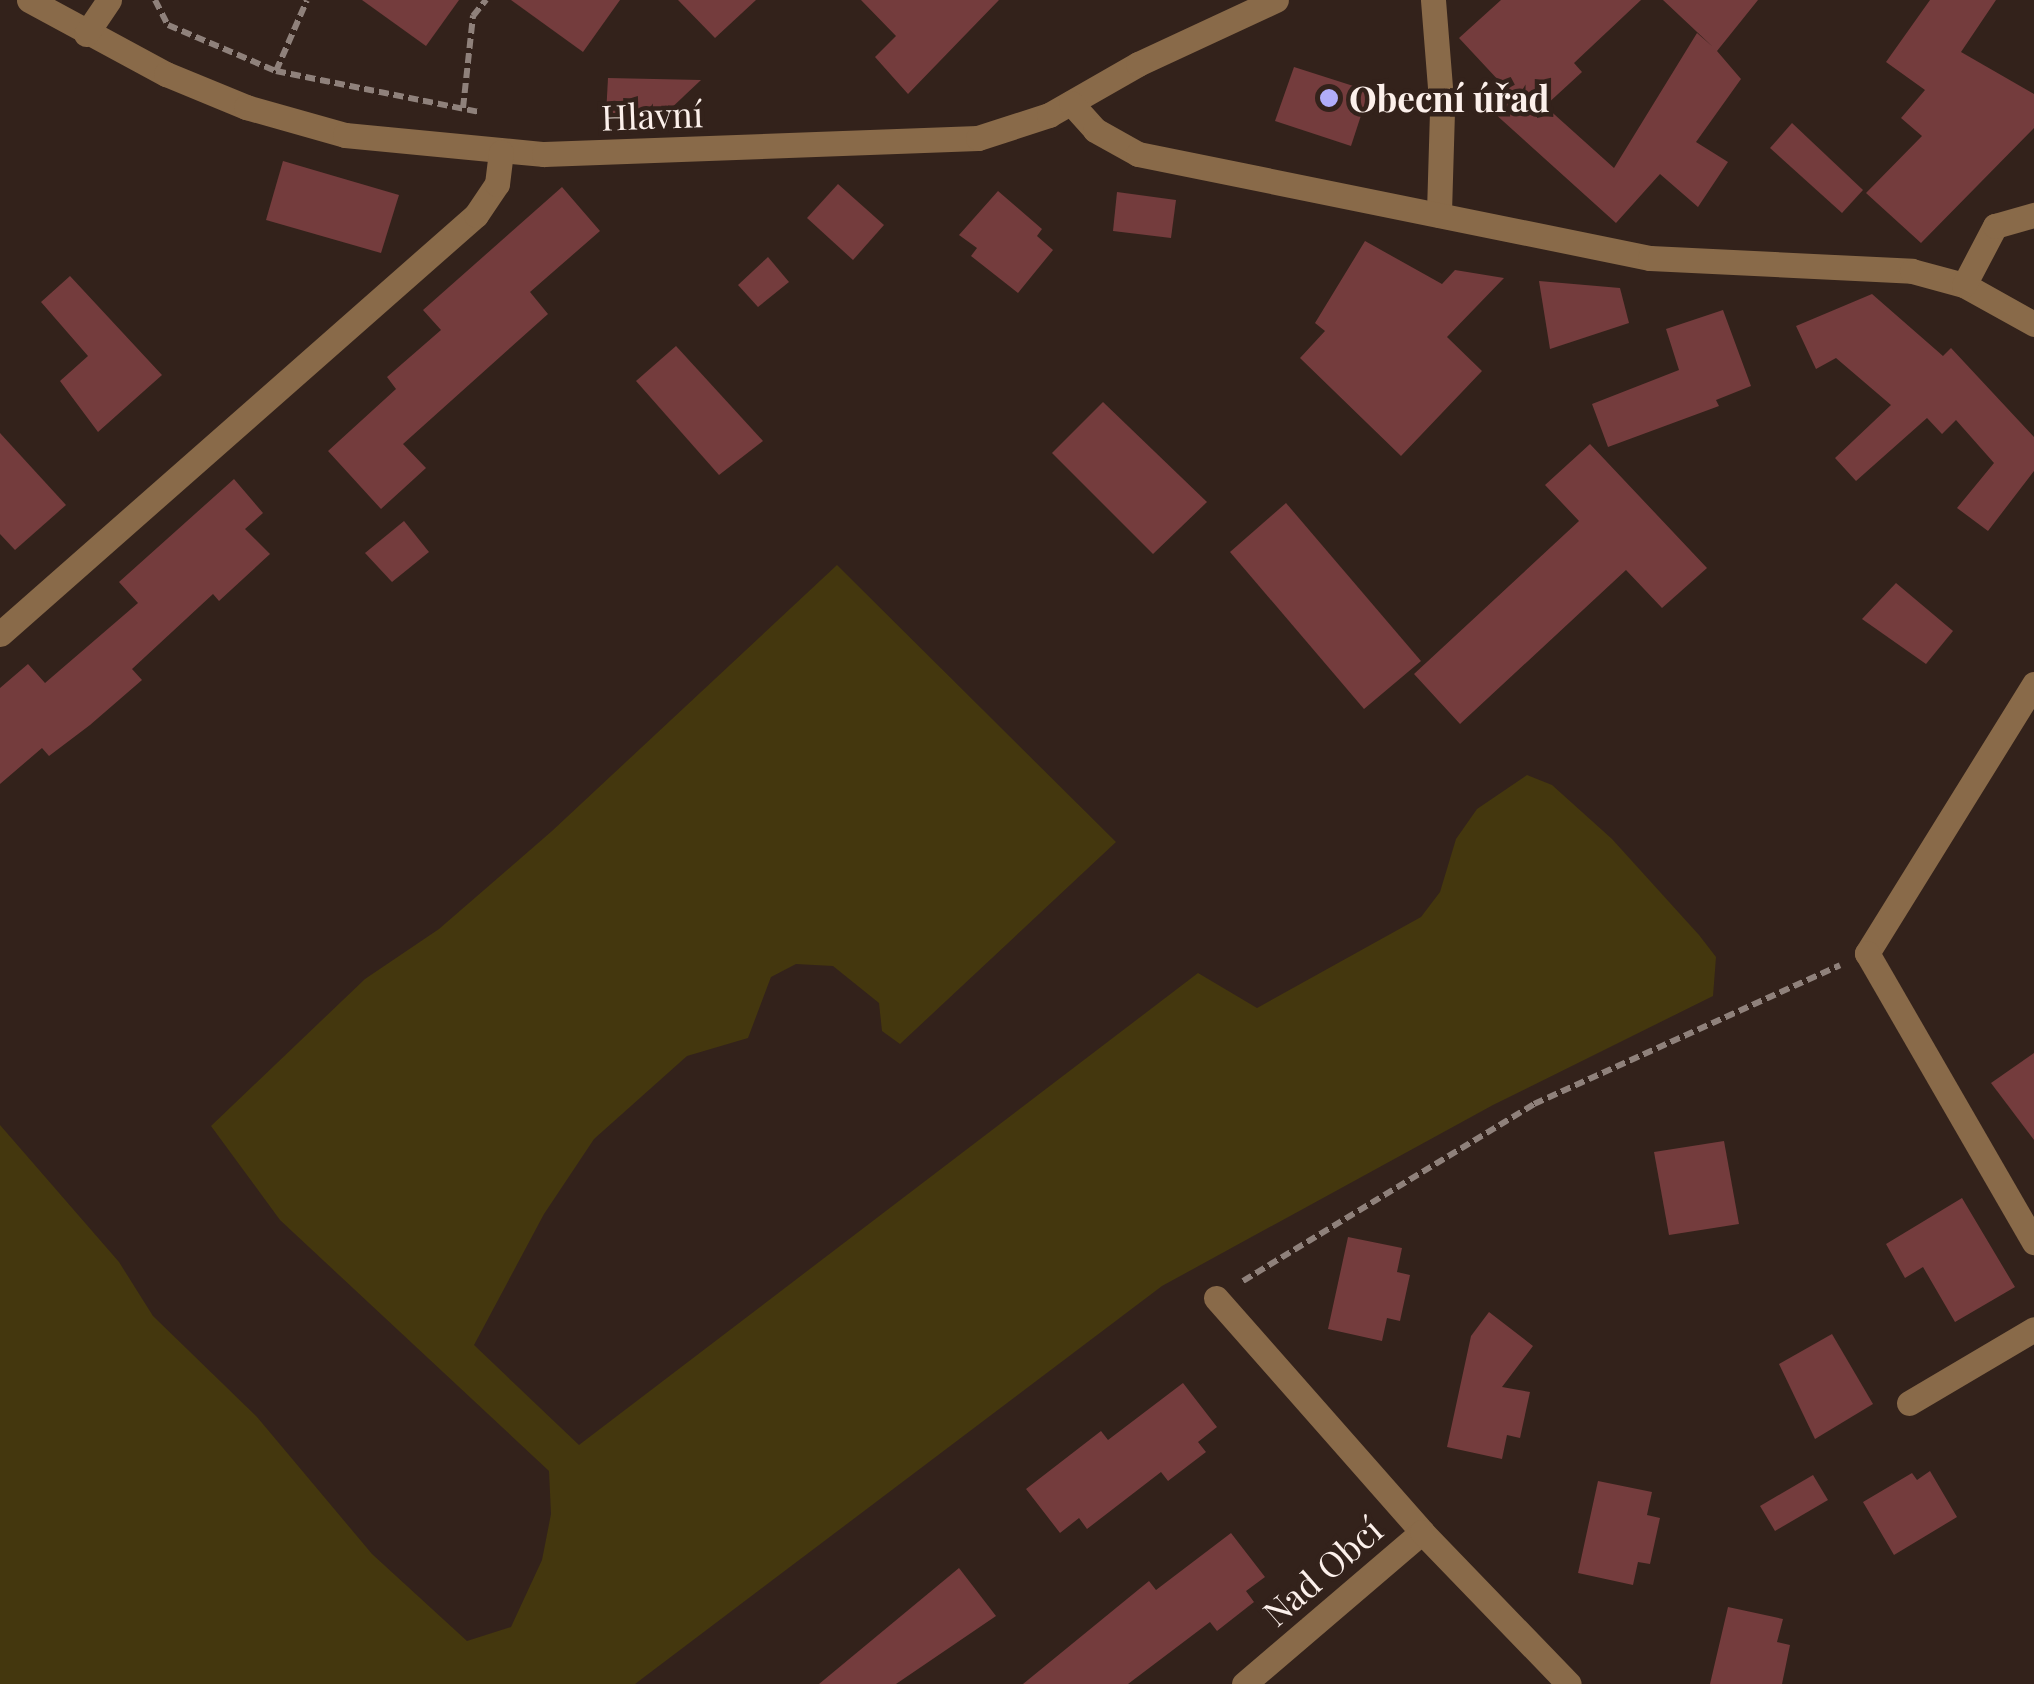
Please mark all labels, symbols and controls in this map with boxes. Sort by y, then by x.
place label: Obecní úřad [1349,77,1550,119]
marker: Obecní úřad [1318,87,1340,109]
street label: Hlavní [600,92,704,138]
street label: Nad Obcí [1254,1508,1390,1634]

